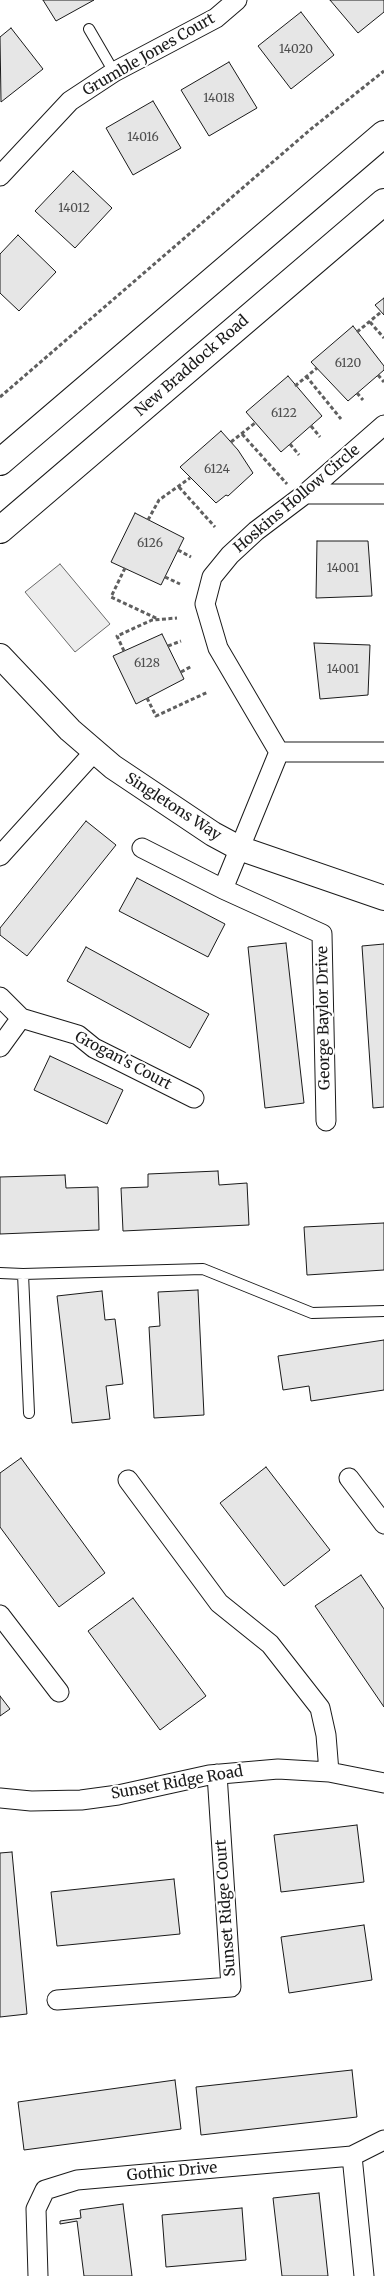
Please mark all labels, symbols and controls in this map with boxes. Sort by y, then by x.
street label: Grumble Jones Court [80,10,218,100]
house number: 14020 [279,43,313,57]
house number: 14018 [203,92,235,106]
house number: 14016 [127,131,159,145]
house number: 14012 [58,202,90,216]
street label: New Braddock Road [132,312,252,420]
house number: 6120 [335,357,361,371]
house number: 6122 [271,407,297,421]
street label: Hoskins Hollow Circle [231,441,363,557]
house number: 6124 [204,463,230,477]
house number: 6126 [137,537,163,551]
house number: 14001 [327,562,359,576]
house number: 6128 [134,657,160,671]
house number: 14001 [327,663,359,677]
street label: Singletons Way [122,769,224,845]
street label: George Baylor Drive [314,946,334,1090]
street label: Grogan's Court [72,1028,174,1094]
street label: Sunset Ridge Road [110,1763,244,1803]
street label: Sunset Ridge Court [212,1839,240,1977]
street label: Gothic Drive [126,2159,218,2185]

